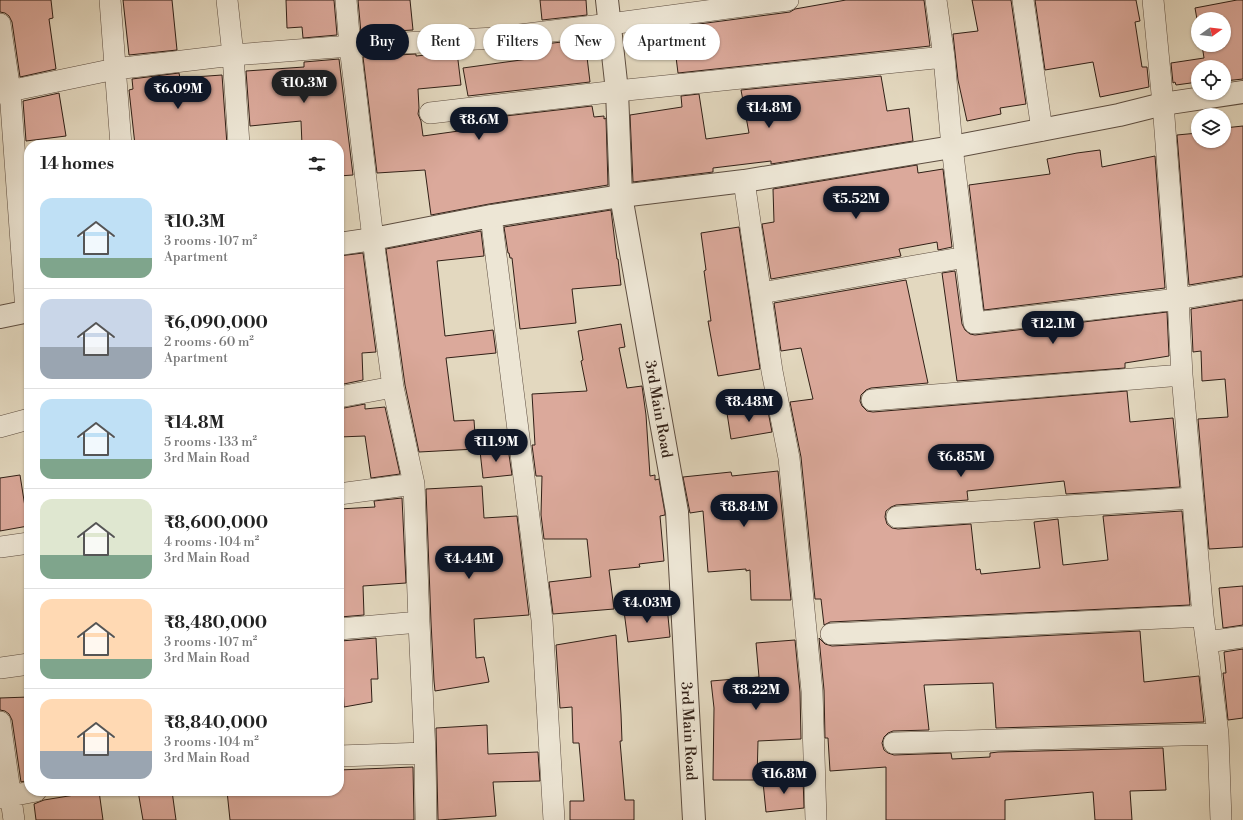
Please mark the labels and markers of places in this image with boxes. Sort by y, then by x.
pin: ₹10.3M [271,70,337,104]
pin: ₹6.09M [145,76,211,110]
pin: ₹14.8M [736,95,802,129]
pin: ₹8.6M [451,107,507,141]
pin: ₹5.52M [823,186,889,220]
pin: ₹12.1M [1020,311,1086,345]
pin: ₹8.48M [716,389,782,423]
pin: ₹11.9M [463,429,529,463]
pin: ₹6.85M [928,444,994,478]
pin: ₹8.84M [711,494,777,528]
pin: ₹4.44M [436,546,502,580]
pin: ₹4.03M [614,590,680,624]
pin: ₹8.22M [723,677,789,711]
pin: ₹16.8M [751,761,817,795]

